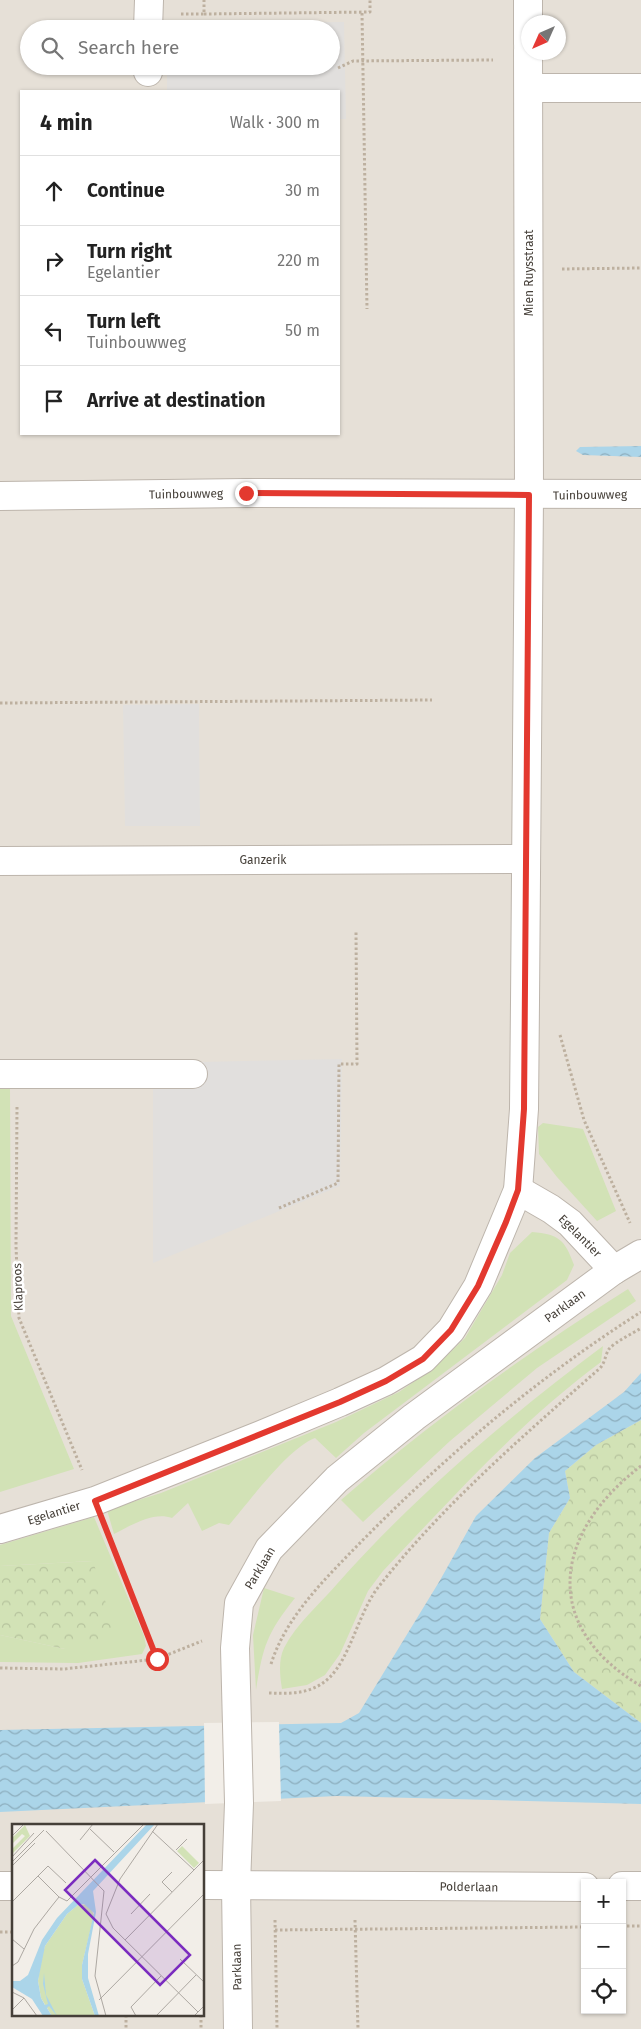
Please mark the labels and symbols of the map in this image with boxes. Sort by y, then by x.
north arrow [521,15,566,60]
street label: Mien Ruysstraat [522,229,536,316]
route end [235,482,258,505]
street label: Tuinbouwweg [149,486,224,502]
street label: Tuinbouwweg [553,487,628,503]
street label: Ganzerik [240,853,287,867]
street label: Egelantier [556,1212,605,1261]
street label: Klaproos [10,1262,26,1311]
street label: Parklaan [542,1286,588,1326]
street label: Egelantier [26,1498,83,1528]
street label: Parklaan [242,1544,278,1592]
route start [146,1648,169,1671]
inset map [12,1824,205,2016]
street label: Polderlaan [439,1879,499,1895]
street label: Parklaan [230,1943,244,1991]

